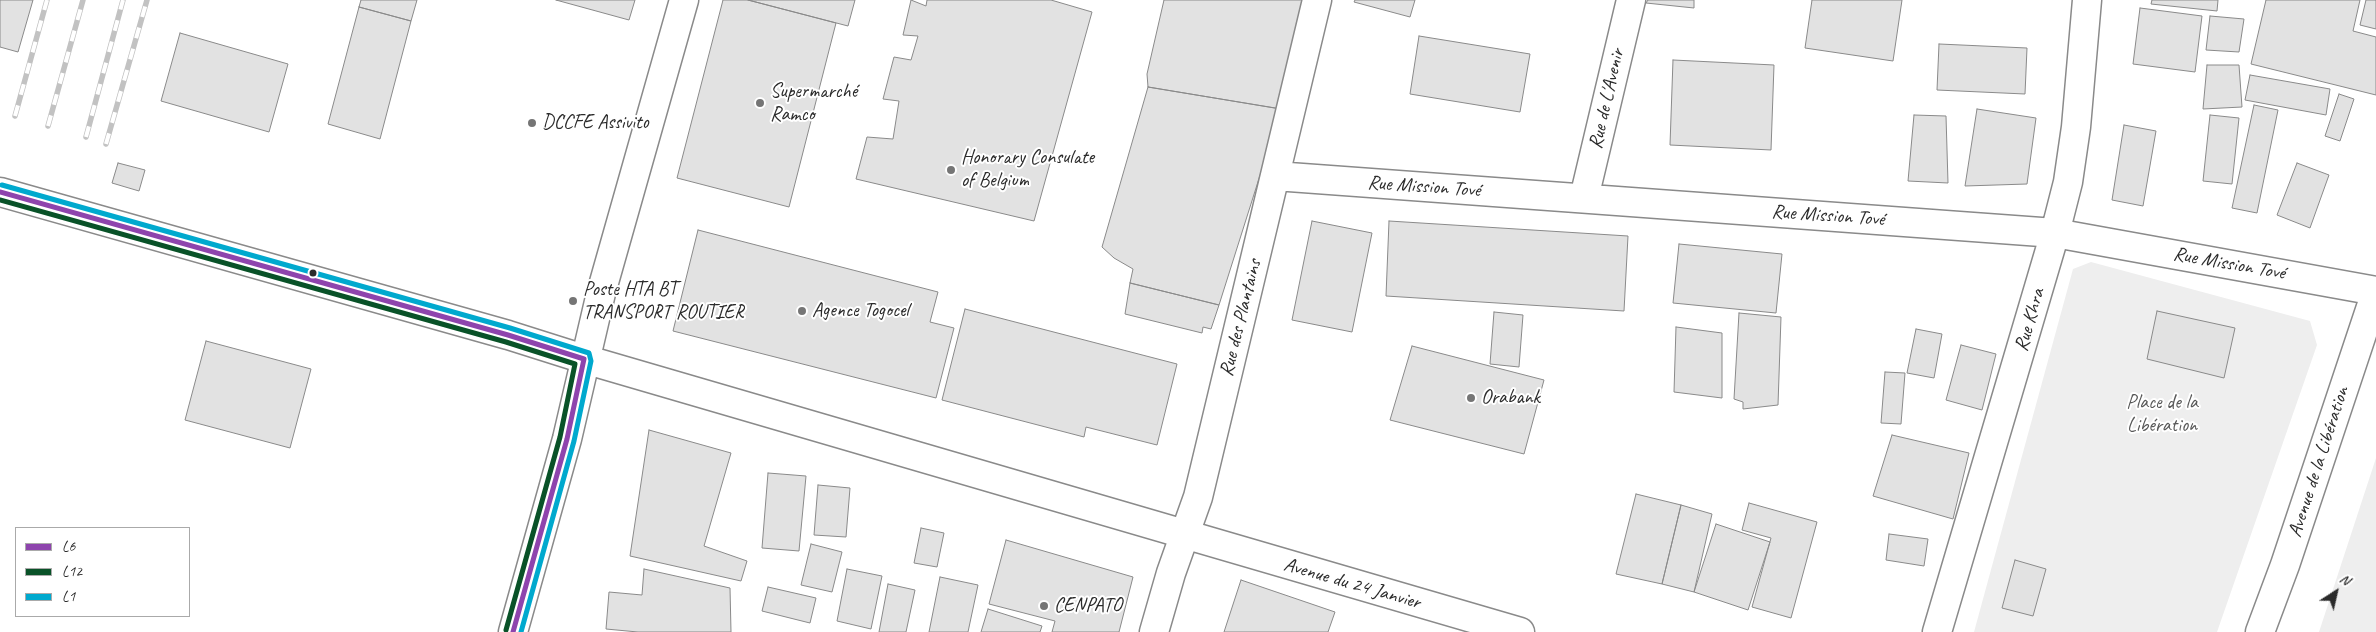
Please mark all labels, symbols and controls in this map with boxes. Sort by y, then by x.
street label: Rue de L'Avenir [1584,47,1630,151]
place label: Supermarché Ramco [770,80,857,127]
marker: Supermarché Ramco [754,97,766,109]
place label: DCCFE Assivito [542,111,649,135]
marker: DCCFE Assivito [526,117,538,129]
place label: Honorary Consulate of Belgium [961,146,1094,193]
marker: Honorary Consulate of Belgium [945,164,957,176]
street label: Rue Mission Tové [1367,171,1481,203]
street label: Rue Mission Tové [1771,200,1885,232]
street label: Rue Mission Tové [2171,242,2287,286]
street label: Rue des Plantains [1215,257,1267,379]
unlabelled marker [308,268,318,278]
place label: Poste HTA BT TRANSPORT ROUTIER [583,278,744,325]
street label: Rue Khra [2010,286,2050,354]
marker: Poste HTA BT TRANSPORT ROUTIER [567,295,579,307]
place label: Agence Togocel [812,299,909,323]
marker: Agence Togocel [796,305,808,317]
street label: Avenue de la Libération [2283,384,2355,540]
place label: Orabank [1481,386,1540,410]
park label: Place de la Libération [2126,391,2198,438]
marker: Orabank [1465,392,1477,404]
legend [15,527,190,617]
text: L6 [62,537,75,556]
street label: Avenue du 24 Janvier [1281,553,1423,615]
text: L12 [62,562,82,581]
north arrow [2311,567,2361,617]
text: N [2336,570,2353,589]
text: L1 [62,587,75,606]
place label: CENPATO [1054,594,1122,618]
marker: CENPATO [1038,600,1050,612]

